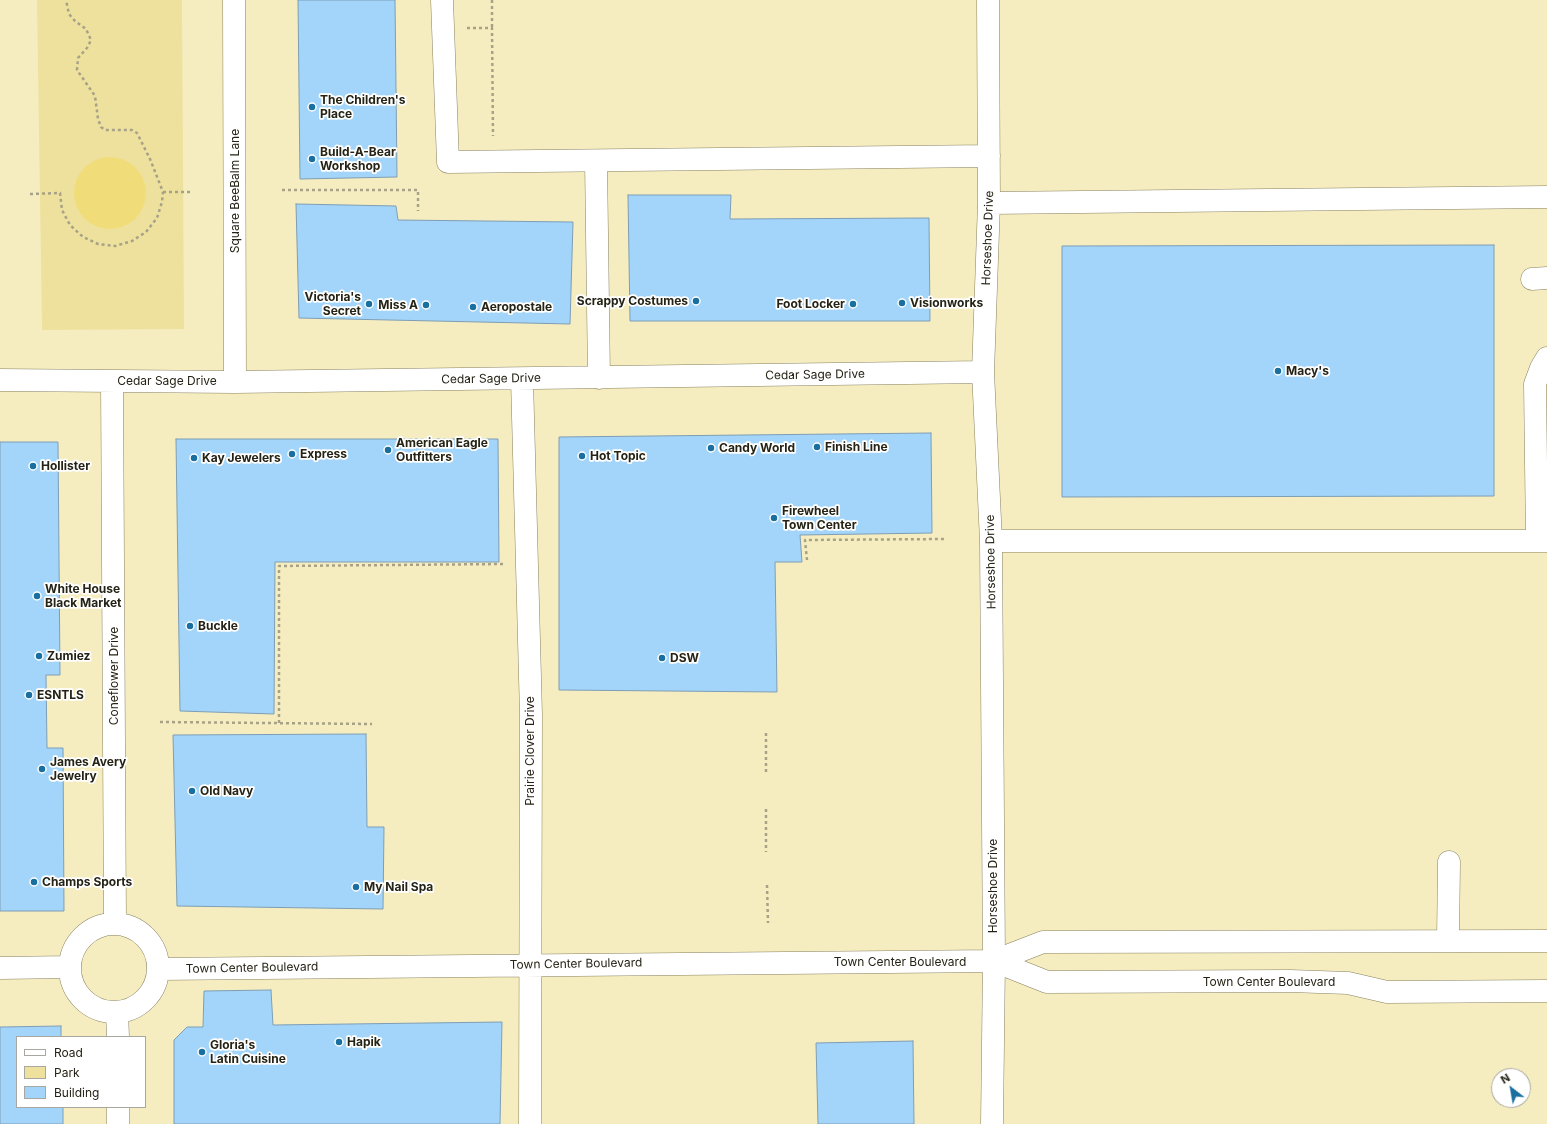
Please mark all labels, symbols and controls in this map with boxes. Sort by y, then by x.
place label: The Children's Place [320,93,406,121]
marker: The Children's Place [307,102,317,112]
street label: Square BeeBalm Lane [228,129,242,253]
place label: Build-A-Bear Workshop [320,145,396,173]
marker: Build-A-Bear Workshop [307,154,317,164]
street label: Horseshoe Drive [979,190,997,286]
place label: Victoria's Secret [304,290,361,318]
place label: Scrappy Costumes [577,294,688,308]
marker: Scrappy Costumes [691,296,701,306]
place label: Visionworks [910,296,983,310]
place label: Foot Locker [776,297,845,311]
place label: Miss A [378,298,418,312]
marker: Visionworks [897,298,907,308]
marker: Victoria's Secret [364,299,374,309]
marker: Foot Locker [848,299,858,309]
marker: Miss A [421,300,431,310]
place label: Aeropostale [481,300,552,314]
marker: Aeropostale [468,302,478,312]
place label: Macy's [1286,364,1329,378]
marker: Macy's [1273,366,1283,376]
street label: Cedar Sage Drive [765,367,865,383]
street label: Cedar Sage Drive [441,371,541,387]
street label: Cedar Sage Drive [117,374,217,388]
place label: American Eagle Outfitters [396,436,488,464]
place label: Finish Line [825,440,888,454]
place label: Candy World [719,441,795,455]
marker: Finish Line [812,442,822,452]
marker: Candy World [706,443,716,453]
marker: American Eagle Outfitters [383,445,393,455]
place label: Express [300,447,347,461]
marker: Express [287,449,297,459]
place label: Hot Topic [590,449,646,463]
place label: Kay Jewelers [202,451,281,465]
marker: Hot Topic [577,451,587,461]
marker: Kay Jewelers [189,453,199,463]
place label: Hollister [41,459,90,473]
marker: Hollister [28,461,38,471]
place label: Firewheel Town Center [782,504,857,532]
marker: Firewheel Town Center [769,513,779,523]
street label: Horseshoe Drive [983,515,999,609]
place label: White House Black Market [45,582,121,610]
marker: White House Black Market [32,591,42,601]
place label: Buckle [198,619,238,633]
marker: Buckle [185,621,195,631]
street label: Coneflower Drive [107,627,121,725]
place label: Zumiez [47,649,90,663]
marker: Zumiez [34,651,44,661]
place label: DSW [670,651,699,665]
marker: DSW [657,653,667,663]
place label: ESNTLS [37,688,84,702]
marker: ESNTLS [24,690,34,700]
street label: Prairie Clover Drive [523,696,537,806]
place label: James Avery Jewelry [50,755,126,783]
marker: James Avery Jewelry [37,764,47,774]
place label: Old Navy [200,784,253,798]
marker: Old Navy [187,786,197,796]
street label: Horseshoe Drive [986,839,1000,933]
place label: Champs Sports [42,875,132,889]
marker: Champs Sports [29,877,39,887]
place label: My Nail Spa [364,880,433,894]
marker: My Nail Spa [351,882,361,892]
street label: Town Center Boulevard [834,955,966,969]
street label: Town Center Boulevard [510,956,642,972]
street label: Town Center Boulevard [186,960,318,976]
street label: Town Center Boulevard [1203,975,1335,989]
place label: Hapik [347,1035,381,1049]
legend [16,1036,146,1108]
marker: Hapik [334,1037,344,1047]
place label: Gloria's Latin Cuisine [210,1038,286,1066]
text: Road [54,1045,83,1060]
marker: Gloria's Latin Cuisine [197,1047,207,1057]
text: Park [54,1065,80,1080]
north arrow [1491,1068,1531,1108]
text: N [1498,1070,1513,1087]
text: Building [54,1085,99,1100]

